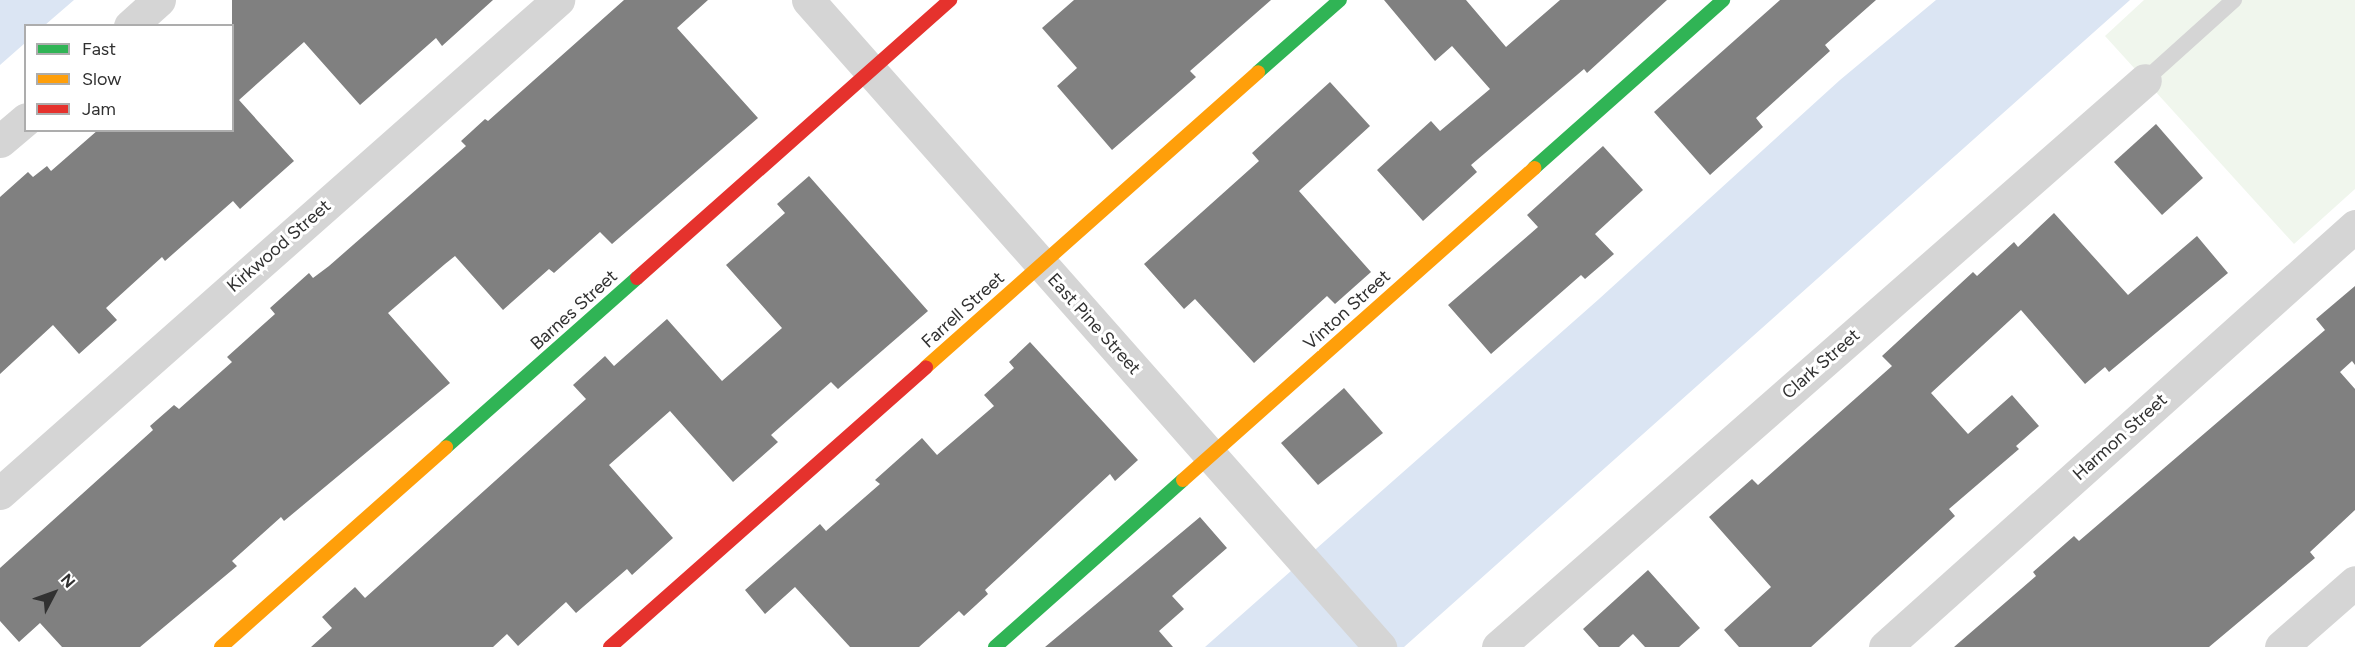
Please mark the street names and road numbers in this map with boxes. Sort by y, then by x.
street label: Kirkwood Street [223,195,335,297]
street label: Barnes Street [526,265,622,355]
street label: Vinton Street [1299,266,1395,354]
street label: Farrell Street [917,267,1009,353]
street label: East Pine Street [1043,269,1145,379]
street label: Clark Street [1778,324,1864,404]
street label: Harmon Street [2068,389,2172,485]

